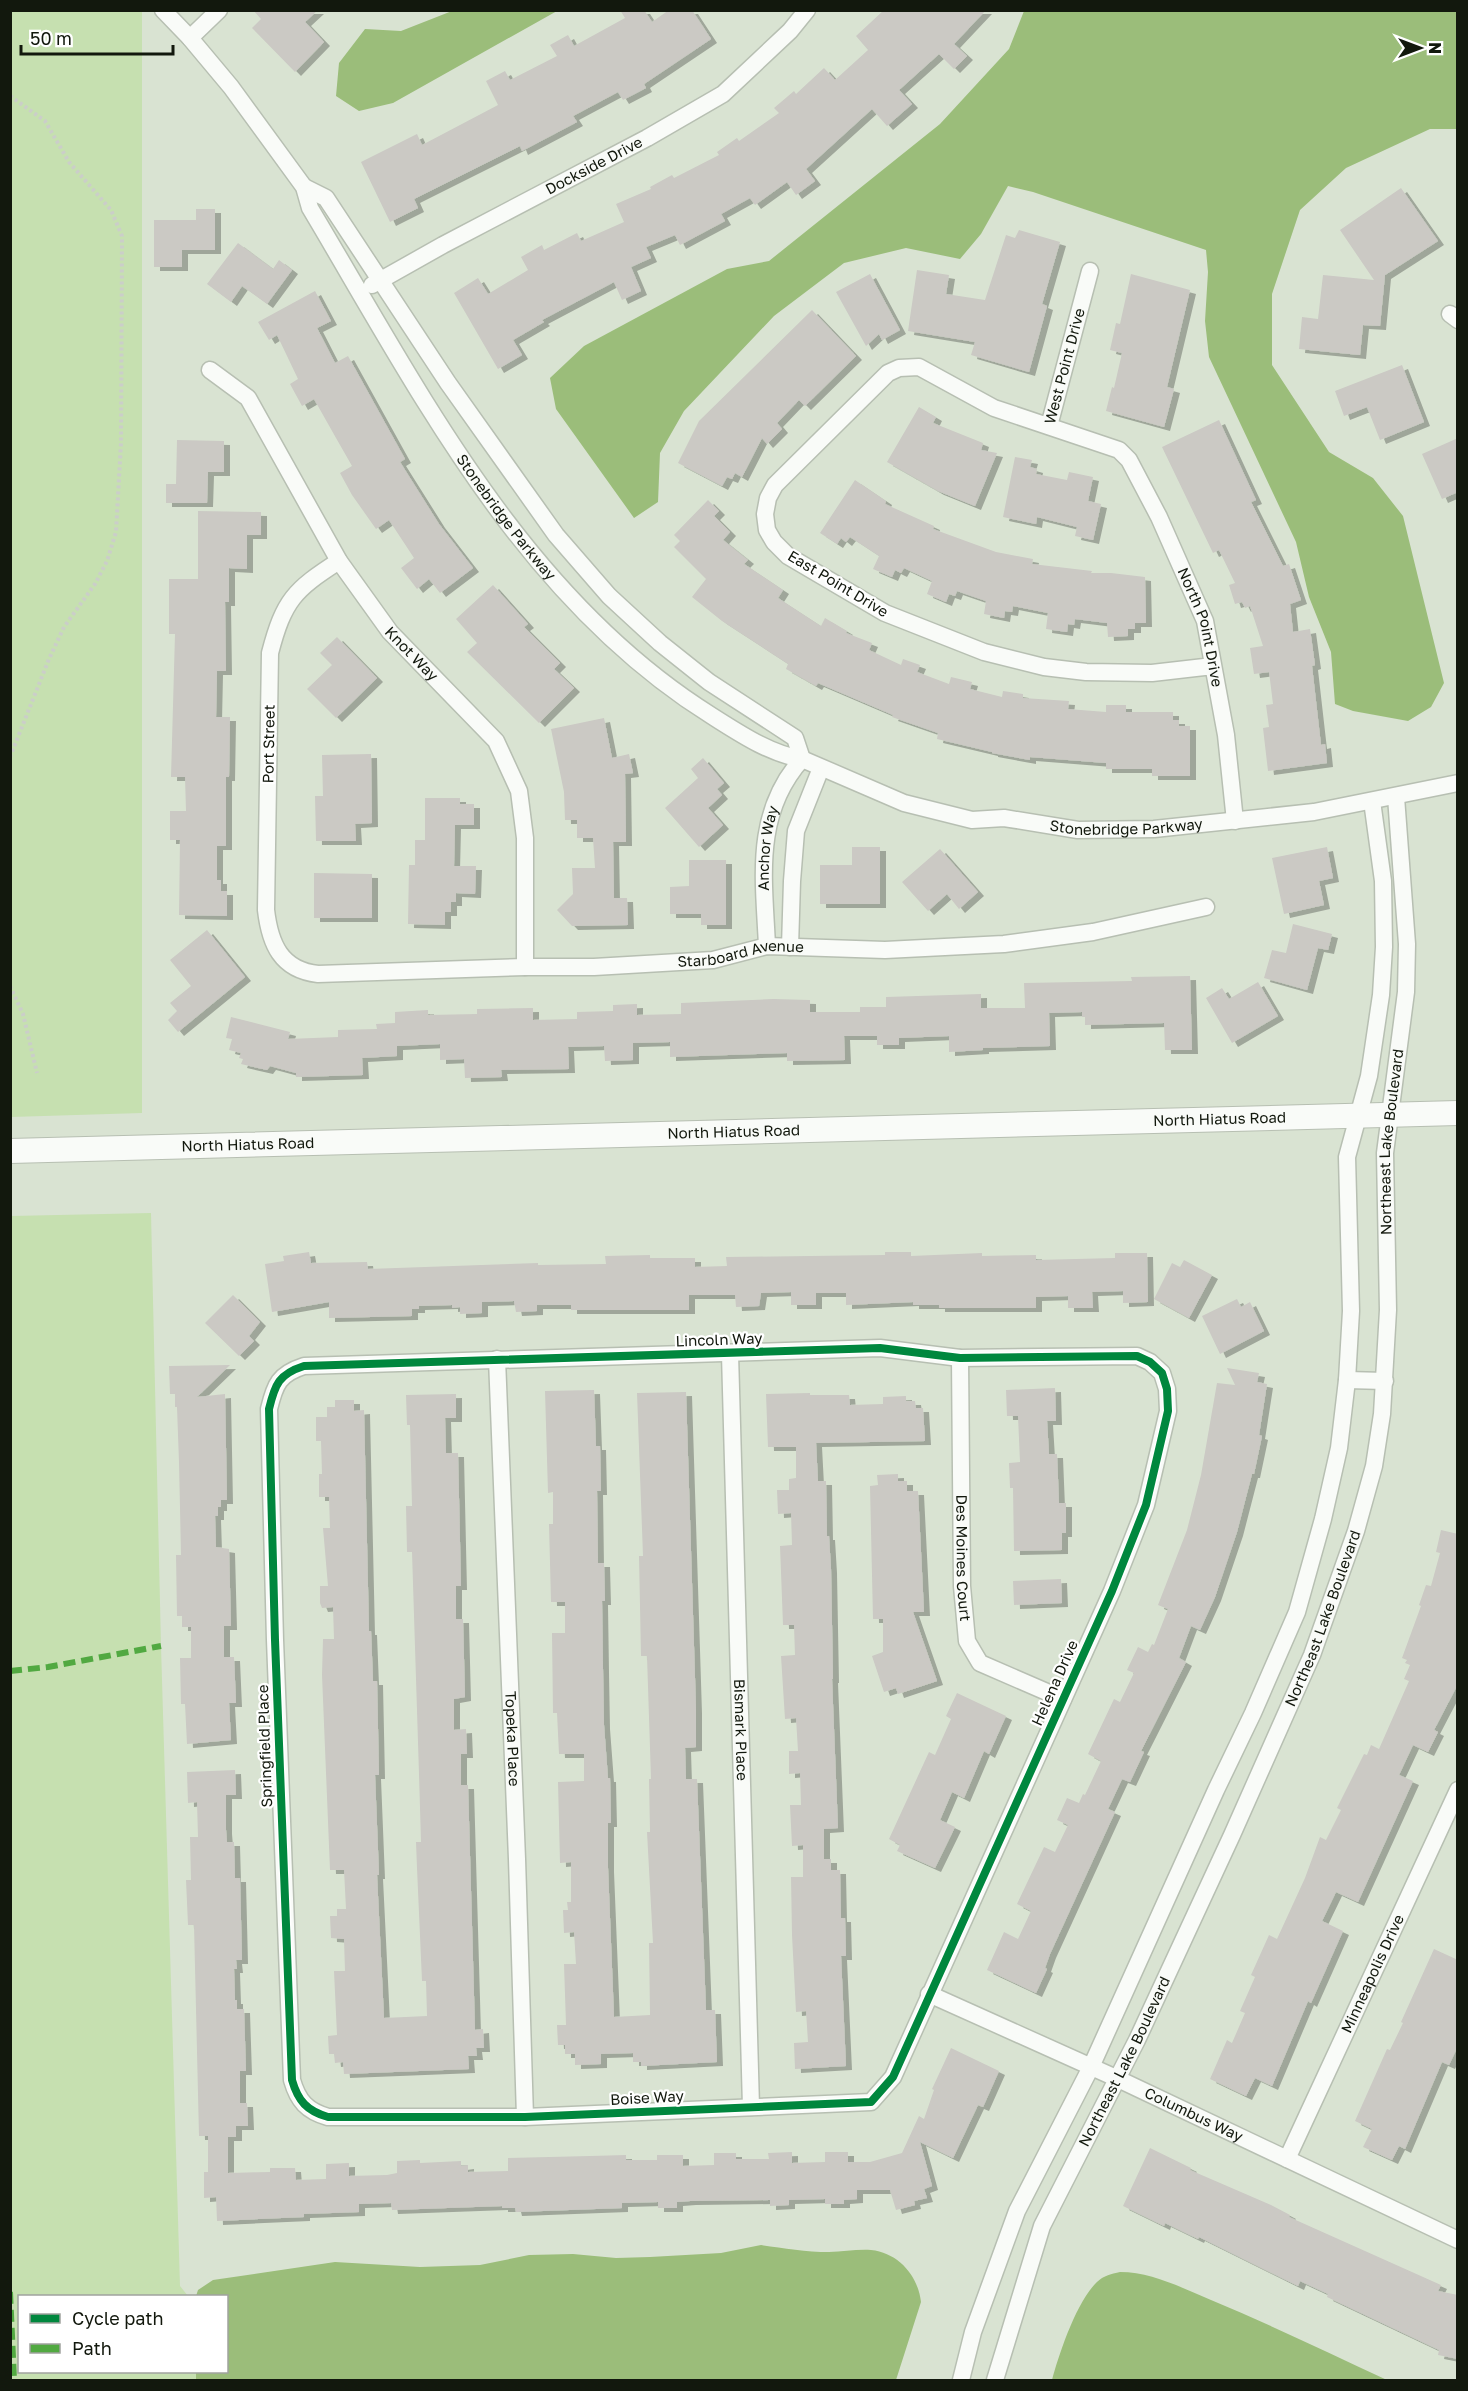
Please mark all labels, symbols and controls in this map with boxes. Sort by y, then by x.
scale bar [21,18,172,56]
north arrow [1390,18,1450,78]
text: 50 m [30,27,72,49]
text: N [1425,42,1445,54]
street label: Dockside Drive [542,132,645,198]
street label: West Point Drive [1040,306,1088,426]
street label: Stonebridge Parkway [453,450,561,584]
street label: East Point Drive [785,546,892,620]
street label: North Point Drive [1174,565,1227,689]
street label: Knot Way [382,622,443,685]
street label: Port Street [258,704,278,784]
street label: Anchor Way [754,803,782,891]
street label: Stonebridge Parkway [1049,814,1204,838]
street label: Starboard Avenue [677,936,804,970]
street label: Northeast Lake Boulevard [1375,1048,1407,1235]
street label: North Hiatus Road [1153,1108,1286,1129]
street label: North Hiatus Road [667,1120,800,1142]
street label: North Hiatus Road [181,1133,315,1154]
street label: Lincoln Way [675,1328,763,1350]
street label: Des Moines Court [953,1494,975,1622]
street label: Northeast Lake Boulevard [1280,1527,1364,1709]
street label: Helena Drive [1027,1637,1081,1728]
street label: Bismark Place [731,1679,752,1781]
street label: Springfield Place [253,1684,275,1808]
street label: Topeka Place [502,1691,524,1787]
street label: Minneapolis Drive [1337,1911,1407,2036]
street label: Northeast Lake Boulevard [1074,1973,1173,2149]
street label: Columbus Way [1142,2083,1247,2145]
street label: Boise Way [610,2086,685,2108]
legend [18,2295,228,2373]
text: Cycle path [72,2307,164,2329]
text: Path [72,2337,112,2359]

